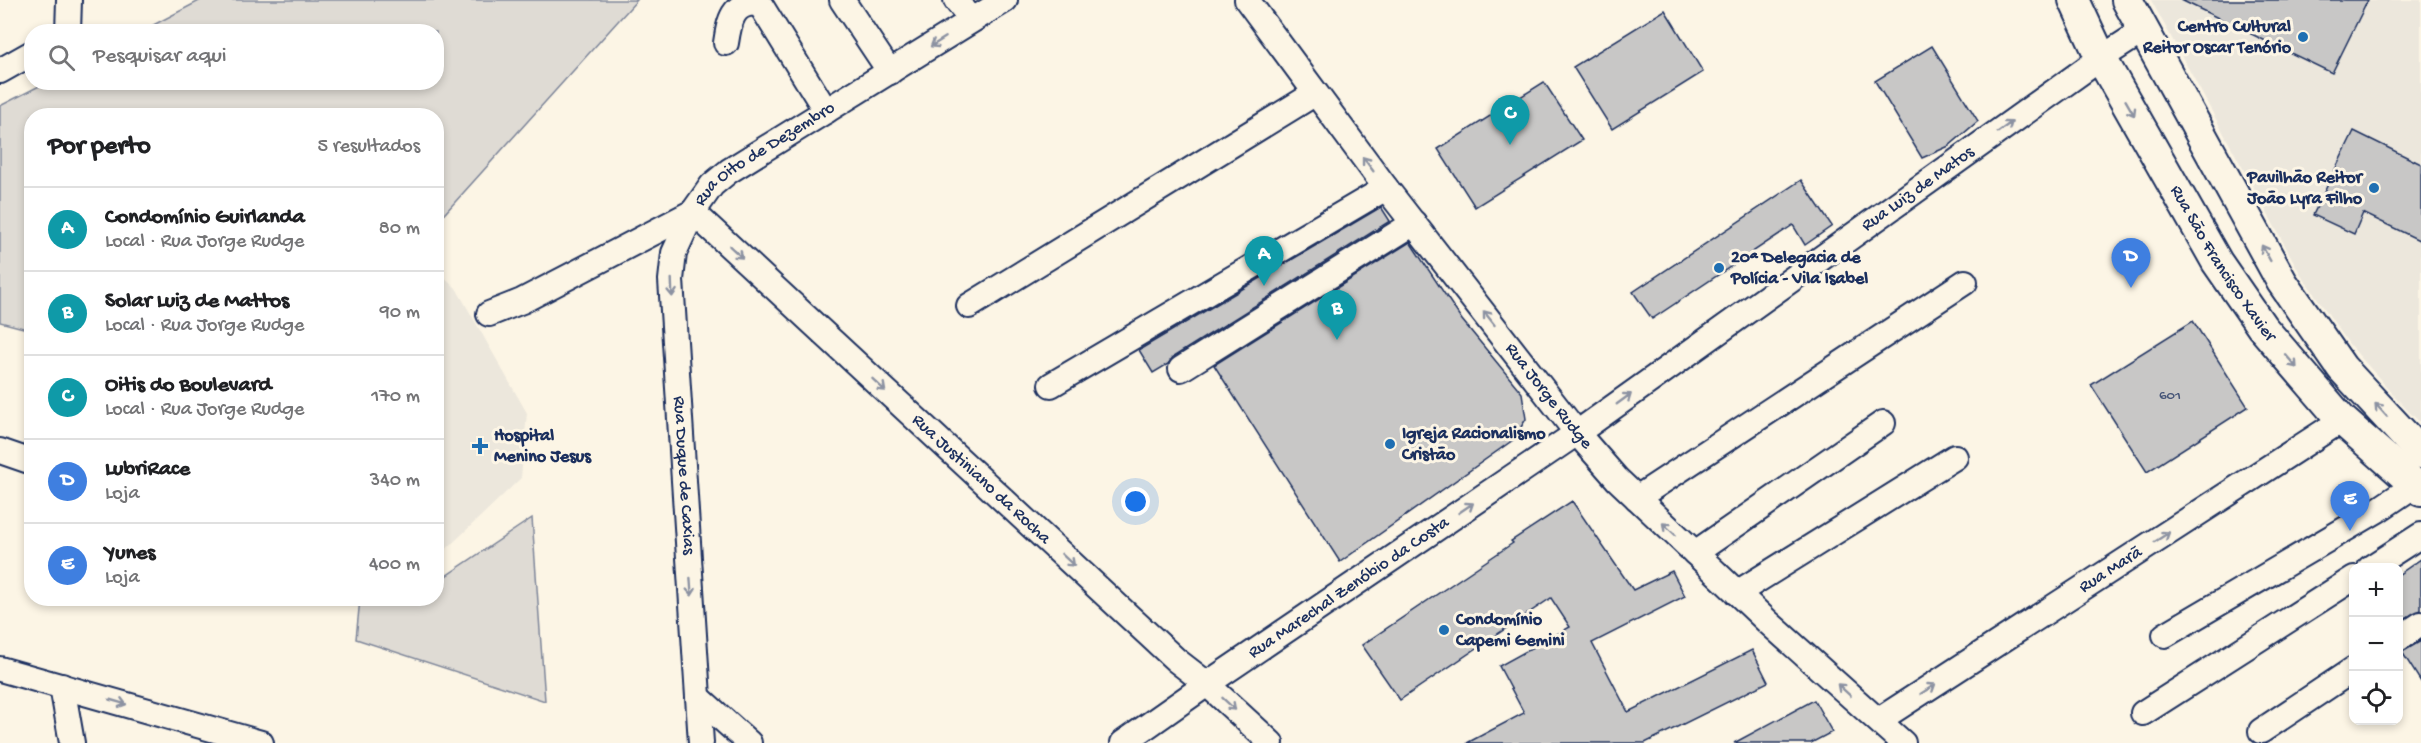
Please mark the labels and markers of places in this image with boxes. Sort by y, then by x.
place label: Centro Cultural Reitor Oscar Tenório [2142,17,2292,59]
marker: Centro Cultural Reitor Oscar Tenório [2296,30,2310,44]
pin: C [1490,96,1530,145]
place label: Pavilhão Reitor João Lyra Filho [2246,168,2365,210]
marker: Pavilhão Reitor João Lyra Filho [2367,181,2381,195]
pin: A [1244,236,1284,286]
pin: D [2112,238,2150,288]
place label: 20ª Delegacia de Polícia - Vila Isabel [1730,248,1868,290]
marker: 20ª Delegacia de Polícia - Vila Isabel [1712,261,1726,275]
pin: B [1318,290,1356,340]
place label: Igreja Racionalismo Cristão [1401,424,1546,466]
place label: Hospital Menino Jesus [494,426,592,468]
marker: Hospital Menino Jesus [471,437,489,455]
marker: Igreja Racionalismo Cristão [1383,437,1397,451]
pin: E [2330,482,2370,531]
place label: Condomínio Capemi Gemini [1455,610,1565,652]
marker: Condomínio Capemi Gemini [1437,623,1451,637]

